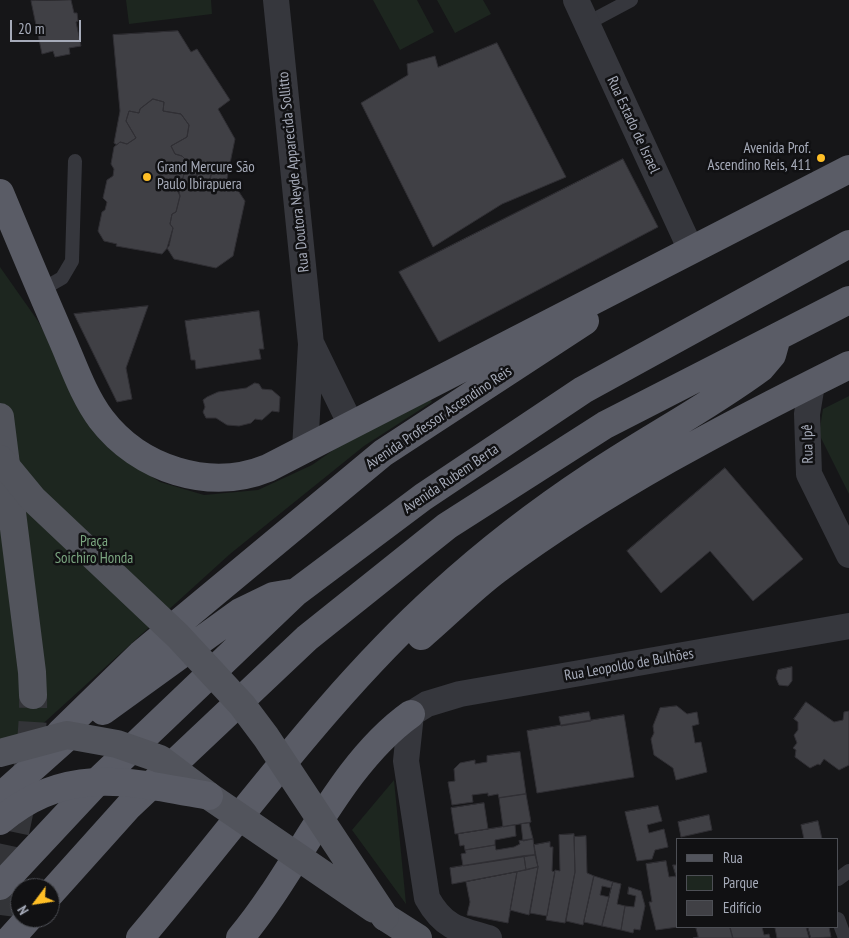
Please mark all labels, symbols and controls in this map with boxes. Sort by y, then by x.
scale bar [12,10,84,42]
text: 20 m [18,19,44,38]
street label: Rua Doutora Neyde Apparecida Sollitto [275,71,313,273]
street label: Rua Estado de Israel [603,74,663,176]
place label: Avenida Prof. Ascendino Reis, 411 [708,140,811,175]
marker: Avenida Prof. Ascendino Reis, 411 [815,152,827,164]
place label: Grand Mercure São Paulo Ibirapuera [157,159,255,194]
marker: Grand Mercure São Paulo Ibirapuera [141,171,153,183]
street label: Avenida Professor Ascendino Reis [363,362,515,474]
street label: Rua Ipê [799,424,817,464]
street label: Avenida Rubem Berta [400,440,502,518]
park label: Praça Soichiro Honda [55,533,133,568]
street label: Rua Leopoldo de Bulhões [563,645,695,685]
legend [676,838,839,928]
text: Rua [723,848,743,867]
text: Parque [723,873,759,892]
north arrow [10,878,60,928]
text: Edifício [723,898,761,917]
text: N [13,902,33,918]

